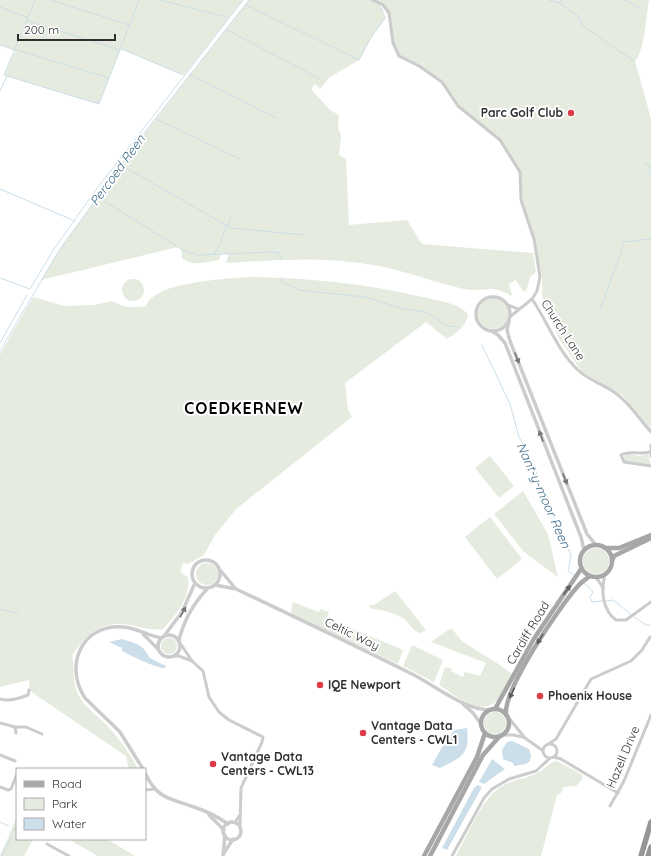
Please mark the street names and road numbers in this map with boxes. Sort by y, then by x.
street label: Church Lane [538,296,589,363]
street label: Cardiff Road [503,598,552,667]
street label: Celtic Way [322,614,382,653]
street label: Hazell Drive [603,723,642,790]

